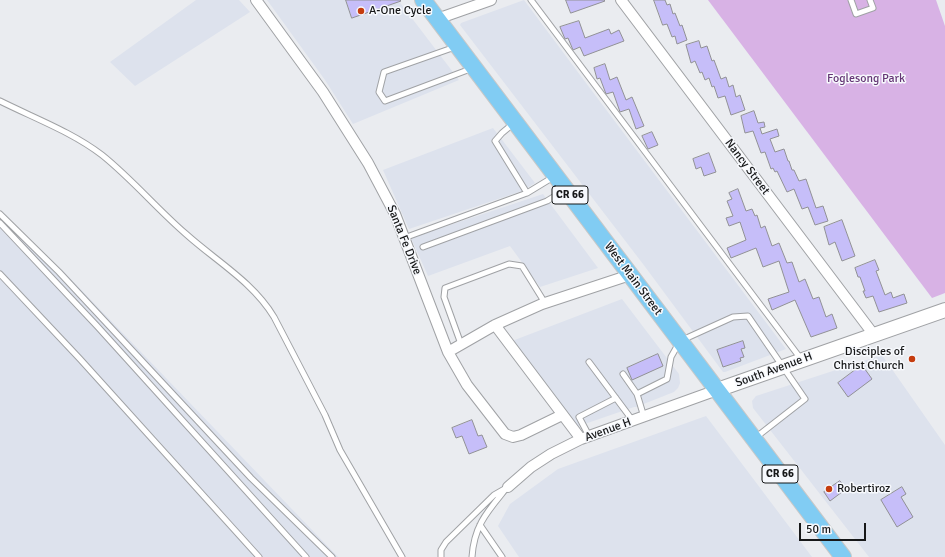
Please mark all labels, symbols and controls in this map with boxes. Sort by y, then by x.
place label: A-One Cycle [369,4,431,18]
marker: A-One Cycle [356,6,366,16]
park label: Foglesong Park [827,72,905,86]
street label: Nancy Street [721,136,773,198]
road number: CR 66 [552,186,588,204]
street label: Santa Fe Drive [384,203,424,277]
street label: West Main Street [601,240,665,318]
place label: Disciples of Christ Church [834,345,904,373]
street label: South Avenue H [733,349,815,391]
marker: Disciples of Christ Church [907,354,917,364]
street label: Avenue H [583,415,633,445]
road number: CR 66 [762,465,798,483]
place label: Robertiroz [837,482,890,496]
marker: Robertiroz [824,484,834,494]
scale bar [801,515,868,541]
text: 50 m [806,522,831,537]

